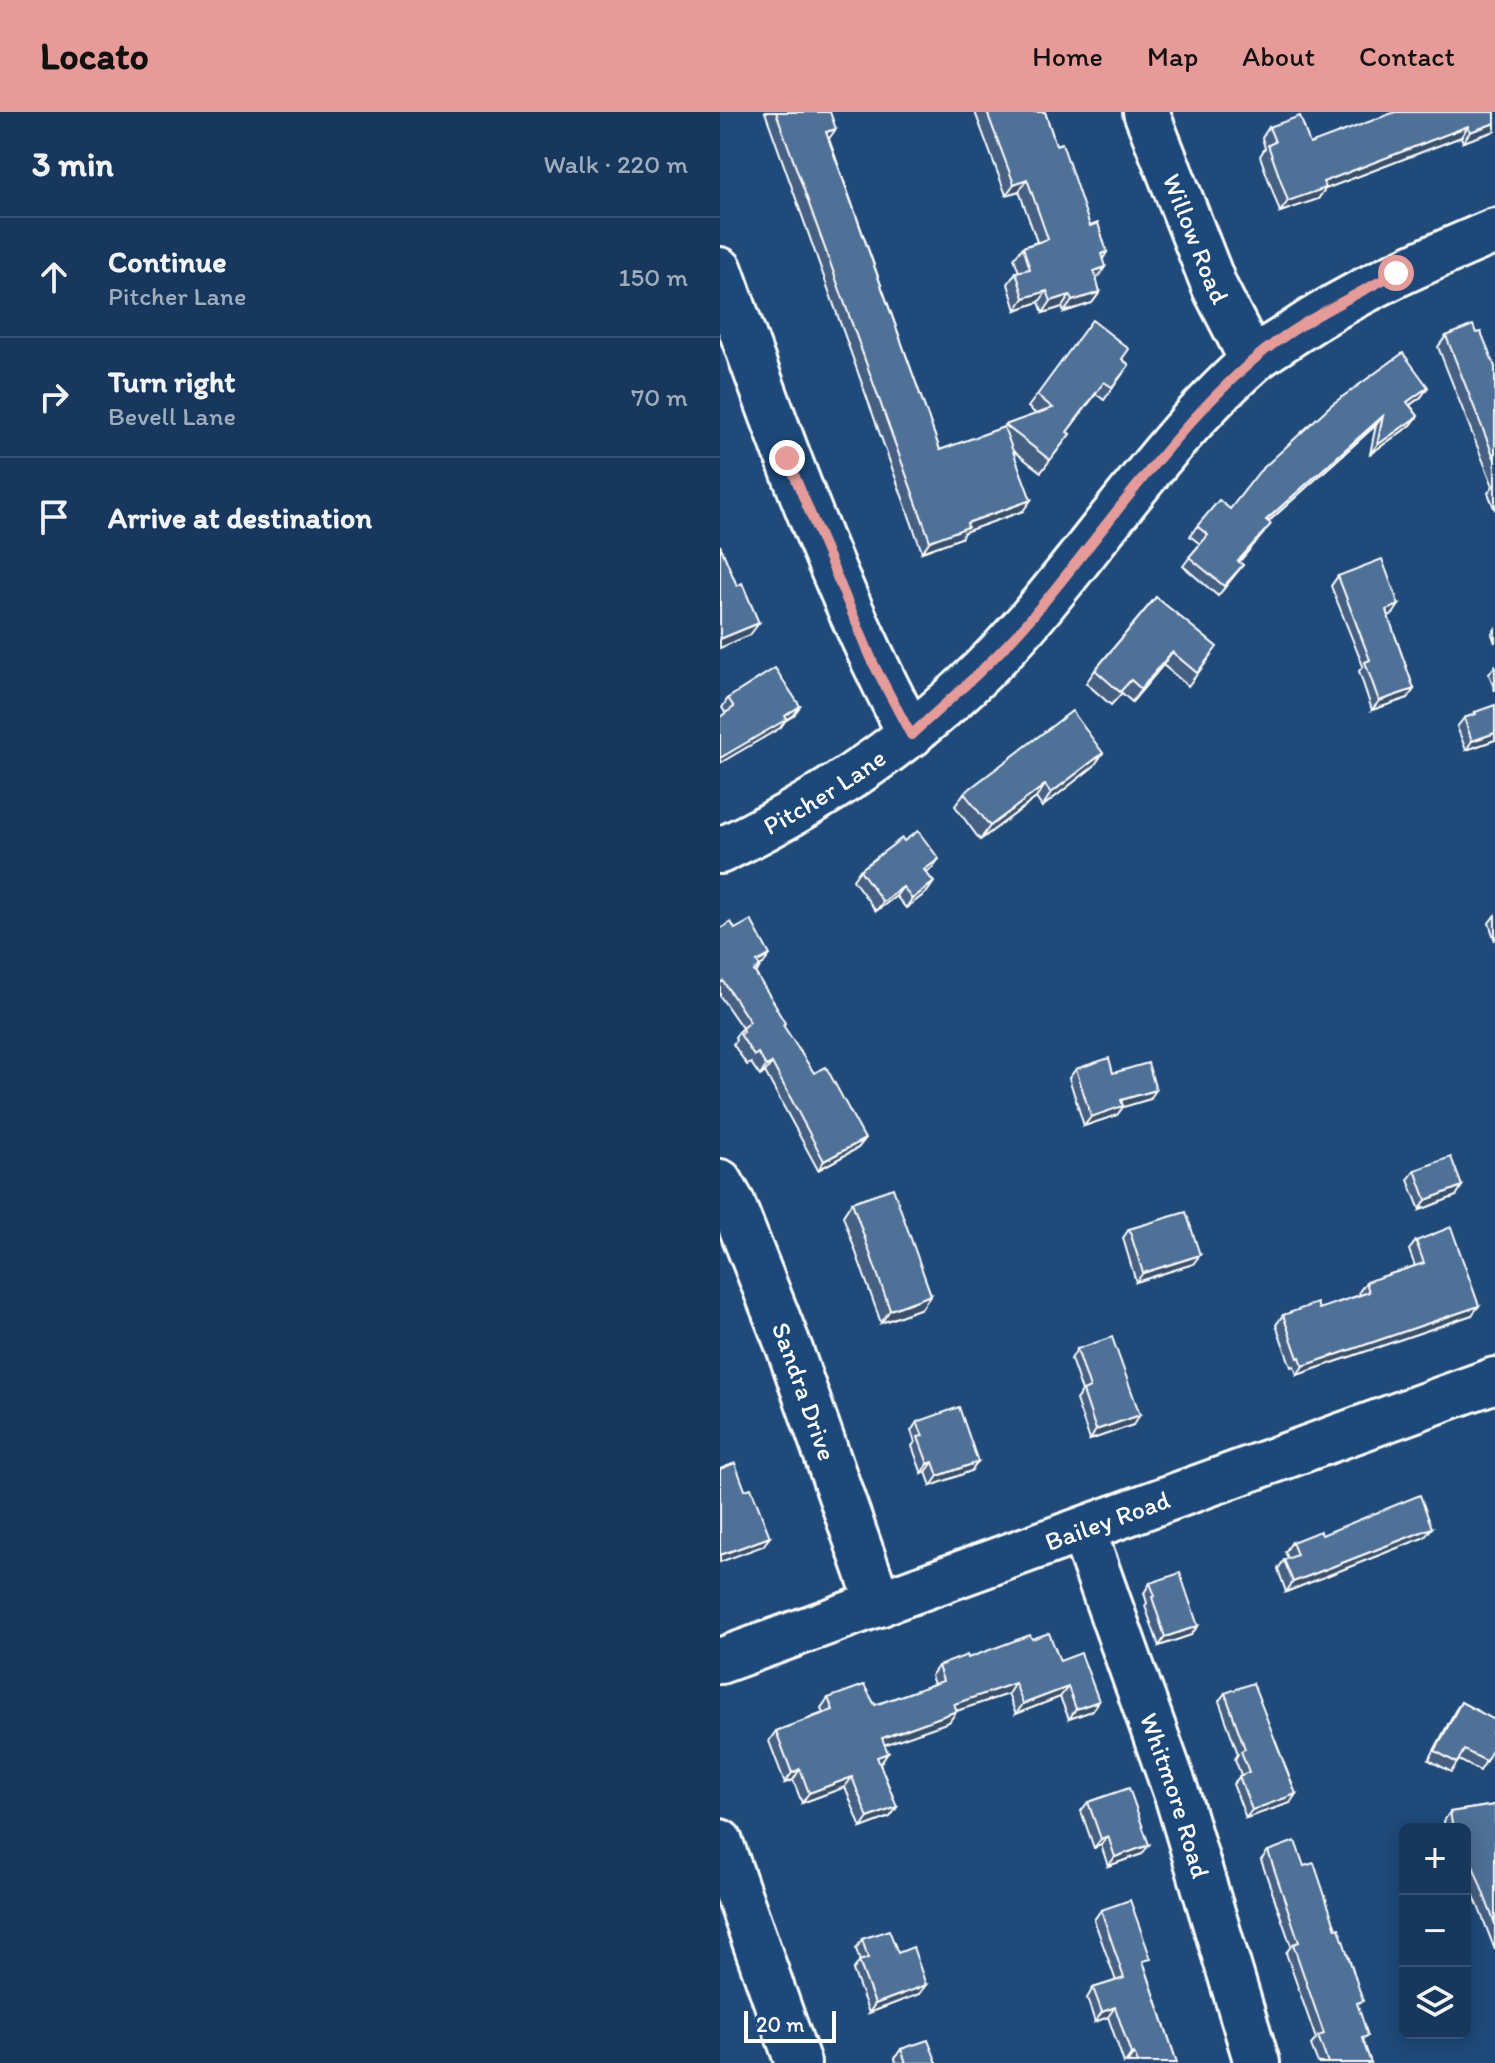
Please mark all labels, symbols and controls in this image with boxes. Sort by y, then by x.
text: Locato [40,33,149,79]
text: Home [1032,39,1103,73]
text: Map [1147,39,1198,73]
text: About [1242,39,1315,73]
text: Contact [1359,39,1455,73]
text: 3 min [32,144,114,185]
text: Walk · 220 m [544,148,688,180]
street label: Willow Road [1156,169,1237,310]
text: Continue [108,243,227,280]
icon: ahead [32,255,76,299]
route start [1378,255,1414,291]
text: 150 m [619,261,688,293]
text: Pitcher Lane [108,280,246,312]
text: Turn right [108,363,236,400]
icon: right [32,375,76,419]
text: 70 m [631,381,688,413]
text: Bevell Lane [108,400,236,432]
route end [769,440,805,476]
icon: arrive [32,495,76,539]
text: Arrive at destination [108,499,372,536]
street label: Pitcher Lane [758,742,892,842]
street label: Sandra Drive [765,1318,843,1465]
street label: Bailey Road [1040,1483,1174,1558]
street label: Whitmore Road [1133,1708,1217,1882]
map controls [1399,1823,1471,2039]
button: + [1399,1823,1471,1895]
button: − [1399,1895,1471,1967]
button: layers [1399,1967,1471,2039]
scale bar [744,2007,836,2043]
text: 20 m [756,2011,805,2038]

